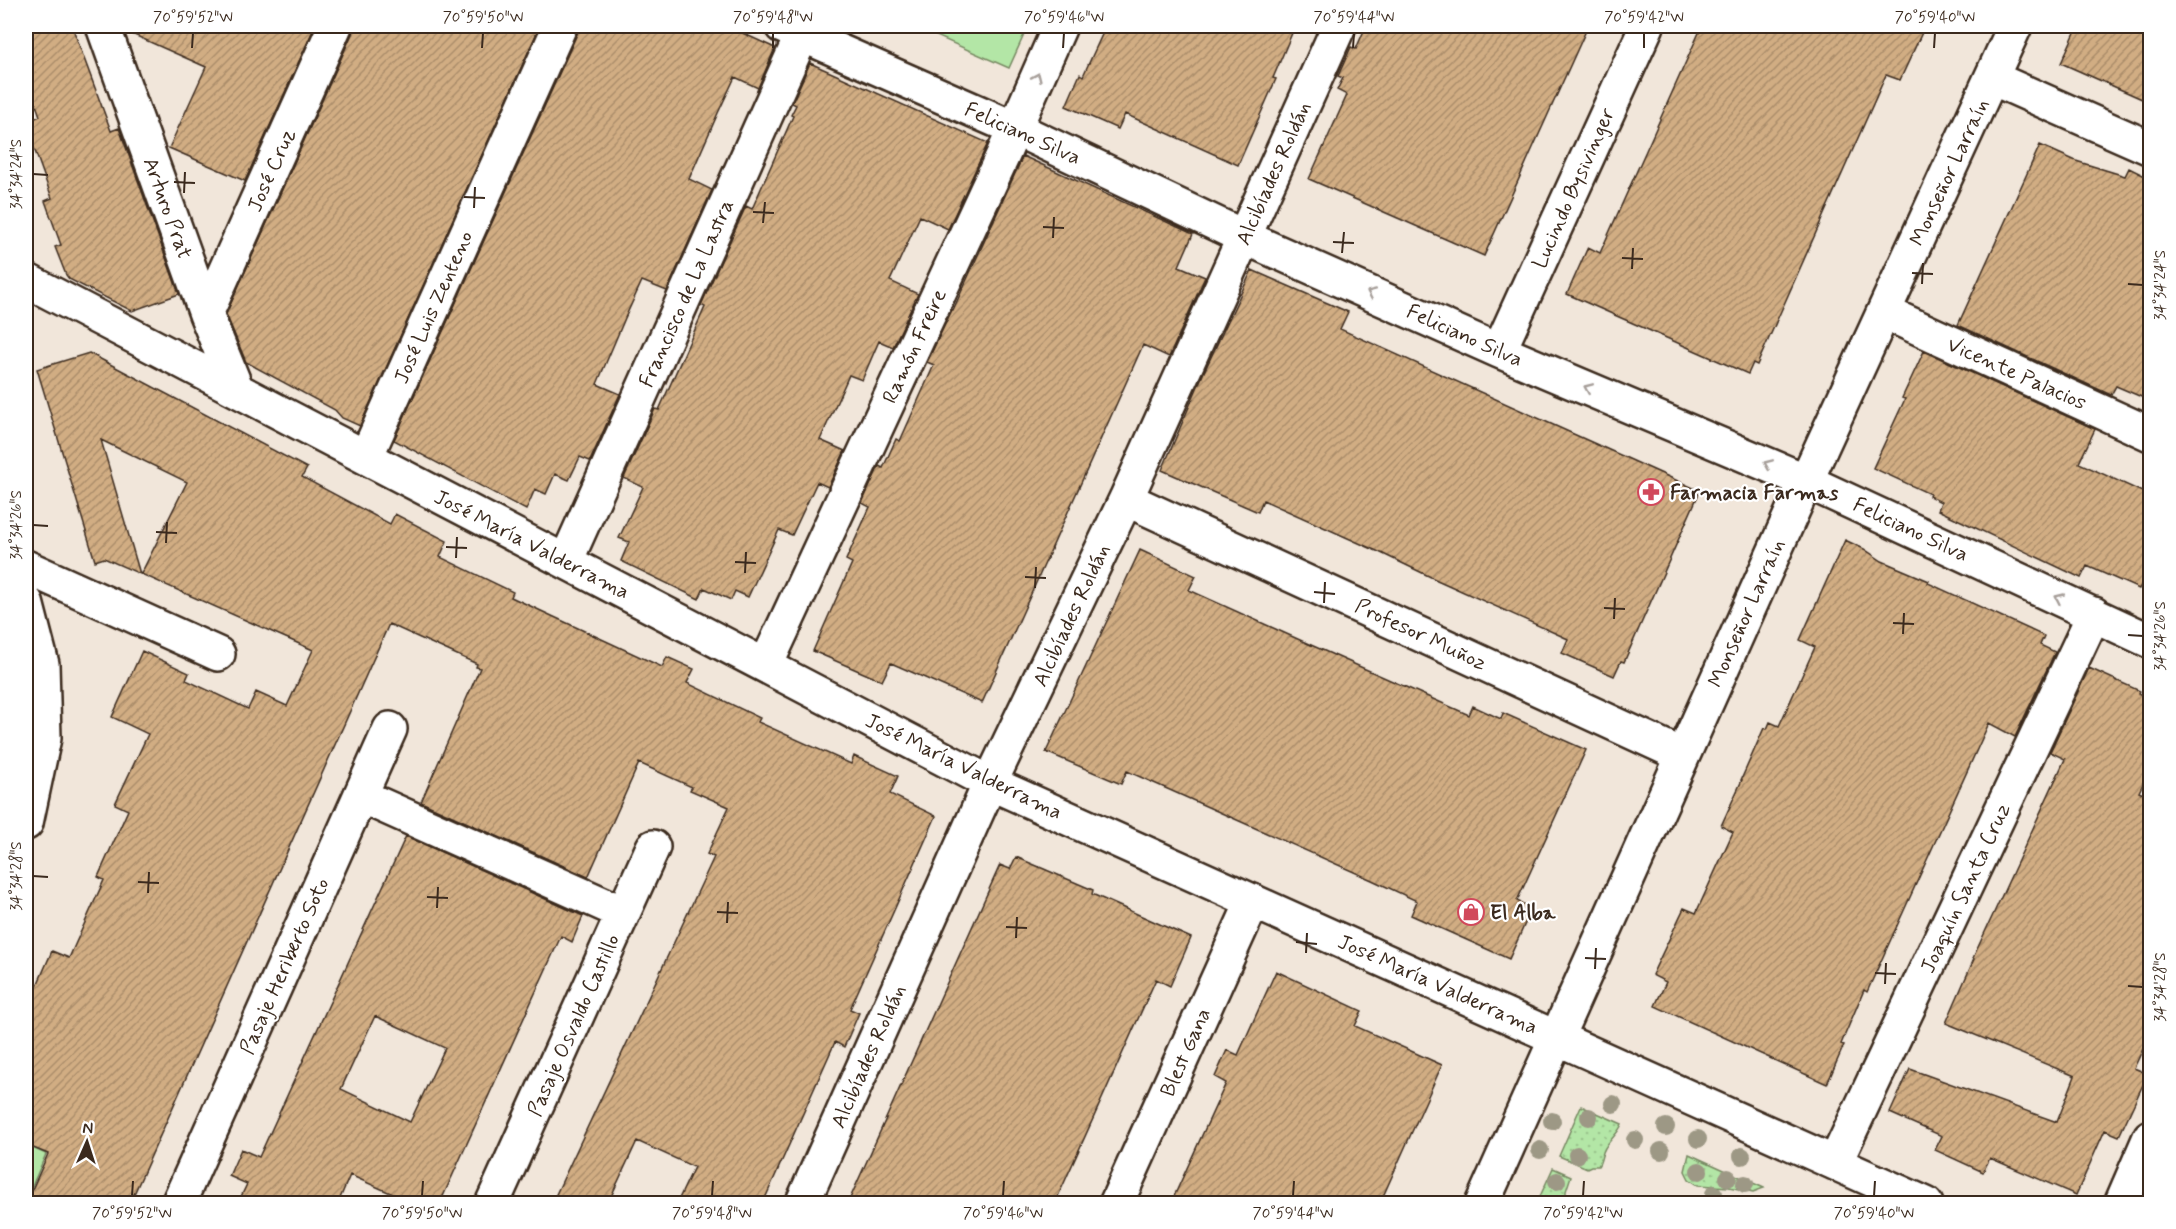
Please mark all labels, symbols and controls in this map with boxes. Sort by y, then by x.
text: 70°59'52"W [153,8,233,28]
text: 70°59'50"W [443,8,523,28]
text: 70°59'48"W [733,8,813,28]
text: 70°59'46"W [1024,8,1104,28]
text: 70°59'44"W [1314,8,1394,28]
text: 70°59'42"W [1604,8,1684,28]
text: 70°59'40"W [1895,8,1975,28]
one-way arrow [1030,72,1042,83]
street label: Monseñor Larraín [1903,94,1996,251]
street label: Feliciano Silva [960,96,1085,172]
street label: Alcibíades Roldán [1230,97,1318,250]
street label: Lucindo Bysivinger [1526,104,1622,273]
street label: José Cruz [241,124,303,216]
text: 34°34'24"S [7,139,27,209]
street label: Arturo Prat [136,154,198,263]
street label: Francisco de La Lastra [633,195,741,392]
street label: José Luis Zenteno [388,227,480,388]
text: 34°34'24"S [2151,250,2171,320]
street label: Ramón Freire [876,285,954,408]
one-way arrow [1366,289,1377,301]
street label: Feliciano Silva [1402,298,1527,374]
street label: Vicente Palacios [1942,331,2091,417]
one-way arrow [1584,383,1595,395]
one-way arrow [1763,459,1774,471]
pharmacy icon: Farmacia Farmas [1636,477,1666,507]
place label: Farmacia Farmas [1670,479,1839,507]
street label: José María Valderrama [429,483,634,606]
text: 34°34'26"S [7,490,27,560]
street label: Feliciano Silva [1848,491,1973,569]
street label: Monseñor Larraín [1702,535,1792,692]
street label: Alcibíades Roldán [1027,540,1117,691]
street label: Profesor Muñoz [1350,592,1491,678]
one-way arrow [2055,594,2066,606]
text: 34°34'26"S [2151,601,2171,671]
street label: José María Valderrama [860,707,1067,827]
street label: Joaquín Santa Cruz [1914,799,2018,978]
text: 34°34'28"S [7,841,27,911]
street label: Pasaje Heriberto Soto [233,874,336,1059]
shop icon: El Alba [1456,897,1486,927]
place label: El Alba [1490,899,1557,927]
street label: José María Valderrama [1333,928,1542,1042]
street label: Pasaje Osvaldo Castillo [521,930,627,1121]
text: 34°34'28"S [2151,952,2171,1022]
street label: Alcibíades Roldán [825,980,913,1133]
street label: Blest Gana [1154,1004,1218,1101]
north arrow [57,1112,117,1172]
text: N [82,1118,94,1139]
text: 70°59'52"W [92,1204,172,1224]
text: 70°59'50"W [382,1204,462,1224]
text: 70°59'48"W [672,1204,752,1224]
text: 70°59'46"W [963,1204,1043,1224]
text: 70°59'44"W [1253,1204,1333,1224]
text: 70°59'42"W [1543,1204,1623,1224]
text: 70°59'40"W [1834,1204,1914,1224]

